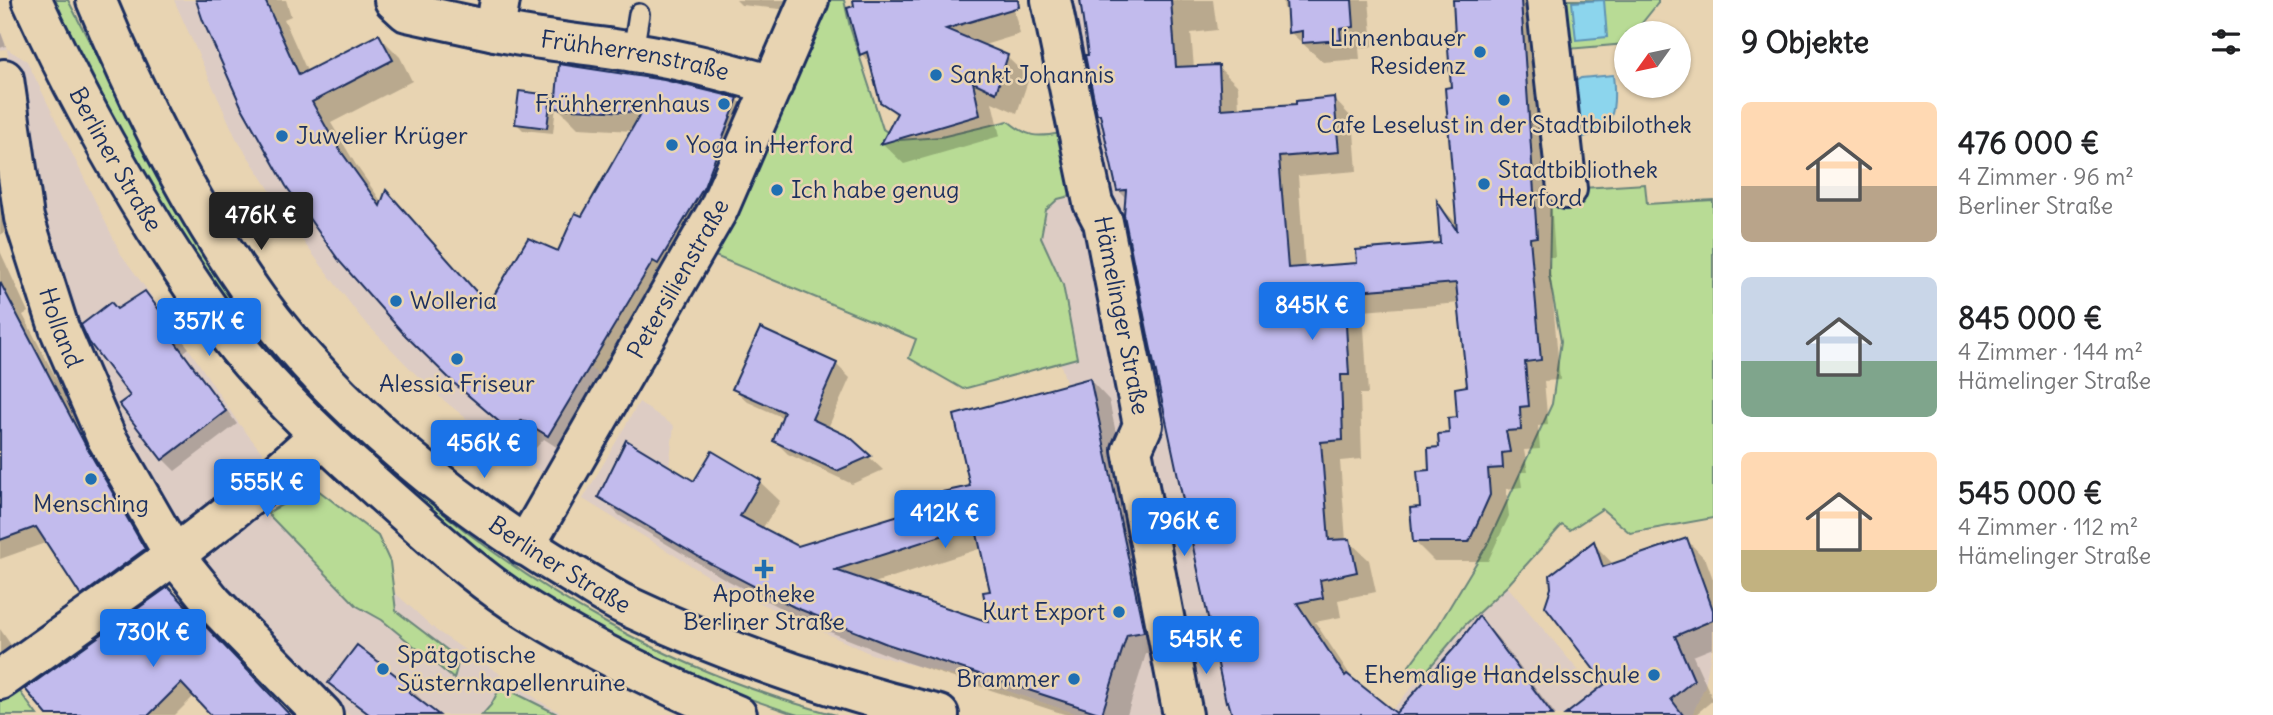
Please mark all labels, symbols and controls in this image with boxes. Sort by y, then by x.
north arrow [1614,21,1690,98]
map controls [1614,21,1691,98]
place label: Linnenbauer Residenz [1329,22,1466,80]
street label: Frühherrenstraße [539,23,733,86]
text: 9 Objekte [1741,23,1869,61]
icon: filters [2207,23,2245,61]
marker: Linnenbauer Residenz [1472,44,1488,60]
place label: Sankt Johannis [950,59,1114,89]
marker: Sankt Johannis [928,67,944,83]
street label: Berliner Straße [63,82,169,237]
place label: Frühherrenhaus [535,88,710,118]
marker: Cafe Leselust in der Stadtbibilothek [1496,92,1512,108]
marker: Frühherrenhaus [716,96,732,112]
place label: Cafe Leselust in der Stadtbibilothek [1316,109,1692,139]
place label: Juwelier Krüger [296,120,468,150]
text: 476 000 € [1958,124,2099,162]
marker: Juwelier Krüger [274,128,290,144]
place label: Yoga in Herford [686,129,853,159]
icon: home [1797,130,1881,214]
marker: Yoga in Herford [664,137,680,153]
place label: Stadtbibliothek Herford [1498,154,1658,212]
text: 4 Zimmer · 96 m² [1958,162,2134,191]
place label: Ich habe genug [791,174,959,204]
marker: Stadtbibliothek Herford [1476,176,1492,192]
marker: Ich habe genug [769,182,785,198]
text: Berliner Straße [1958,191,2113,220]
pin: 476K € [204,192,318,252]
street label: Petersilienstraße [620,194,735,364]
text: 476K € [225,200,297,229]
street label: Hämelinger Straße [1088,213,1157,417]
pin: 845K € [1255,282,1369,342]
street label: Holland [33,284,90,372]
place label: Wolleria [410,285,497,315]
text: 845K € [1275,290,1349,319]
marker: Wolleria [388,293,404,309]
pin: 357K € [152,298,266,358]
text: 845 000 € [1958,299,2103,337]
icon: home [1797,305,1881,389]
text: 357K € [173,306,245,335]
text: 4 Zimmer · 144 m² [1958,337,2143,366]
marker: Alessia Friseur [449,351,465,367]
text: Hämelinger Straße [1958,366,2151,395]
place label: Alessia Friseur [379,368,535,398]
pin: 456K € [427,420,541,480]
text: 456K € [447,428,521,457]
pin: 555K € [210,460,324,519]
text: 555K € [230,467,304,496]
marker: Mensching [83,471,99,487]
text: 545 000 € [1958,474,2103,512]
icon: home [1797,480,1881,564]
place label: Mensching [33,488,149,518]
pin: 412K € [888,490,1002,550]
text: 412K € [910,498,980,527]
pin: 796K € [1127,498,1241,558]
text: 796K € [1148,506,1220,535]
street label: Berliner Straße [483,509,636,619]
text: 4 Zimmer · 112 m² [1958,512,2138,541]
text: Hämelinger Straße [1958,541,2151,570]
marker: Apotheke Berliner Straße [756,561,772,577]
place label: Apotheke Berliner Straße [683,578,845,636]
place label: Kurt Export [982,596,1105,626]
marker: Kurt Export [1111,604,1127,620]
pin: 730K € [96,610,210,669]
pin: 545K € [1149,616,1263,676]
text: 730K € [116,617,190,646]
text: 545K € [1169,624,1243,653]
place label: Spätgotische Süsternkapellenruine [397,639,626,697]
place label: Ehemalige Handelsschule [1364,659,1640,689]
marker: Spätgotische Süsternkapellenruine [375,661,391,677]
place label: Brammer [956,663,1060,693]
marker: Ehemalige Handelsschule [1646,667,1662,683]
marker: Brammer [1066,671,1082,687]

